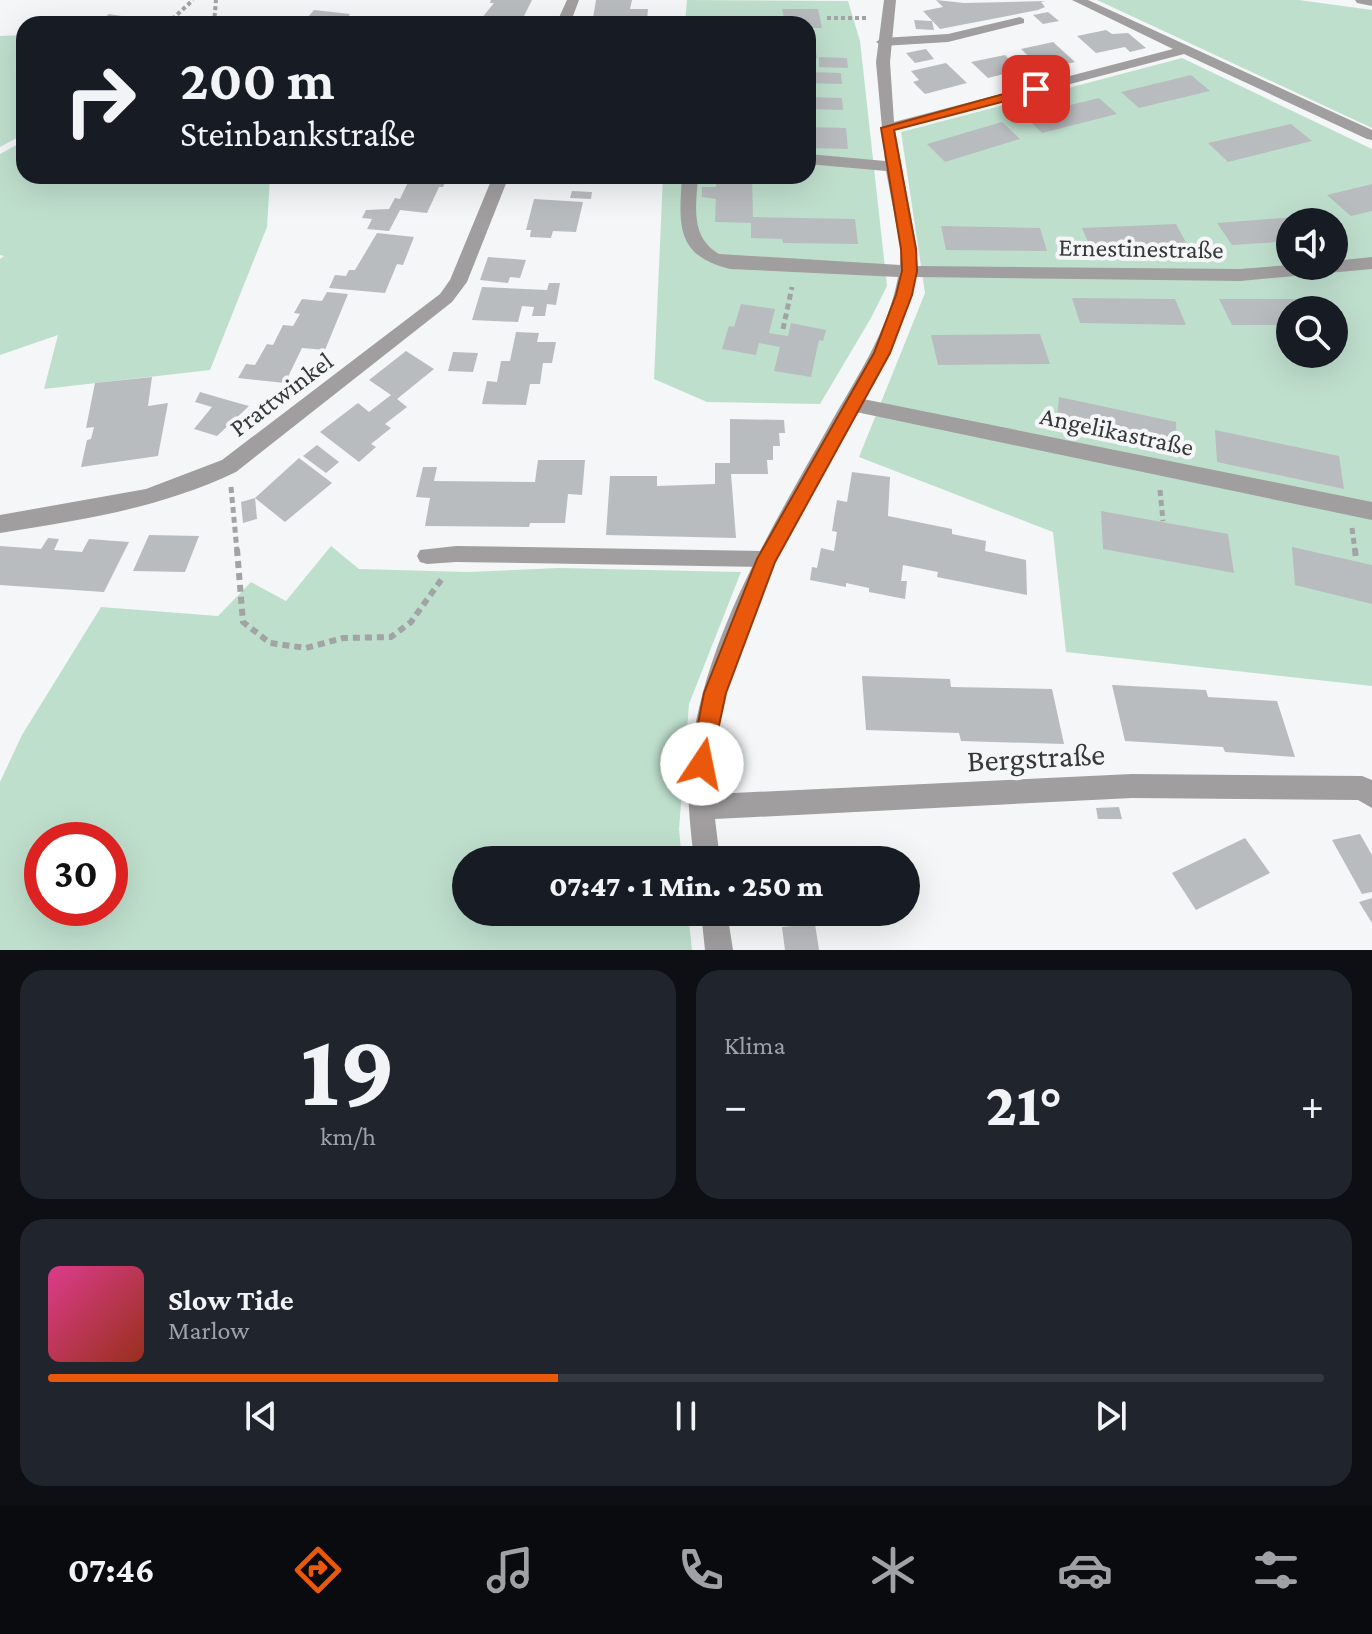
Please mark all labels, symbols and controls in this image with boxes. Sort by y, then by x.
icon: right [48,48,152,152]
text: 200 m [180,49,335,111]
pin [1002,55,1070,123]
icon: arrive [1014,67,1058,111]
text: Steinbankstraße [180,114,415,154]
map controls [1276,208,1348,368]
button: sound [1276,208,1348,280]
street label: Ernestinestraße [1058,233,1224,264]
button: search [1276,296,1348,368]
street label: Prattwinkel [224,346,339,442]
street label: Angelikastraße [1038,401,1196,462]
position arrow [660,722,744,806]
street label: Bergstraße [966,735,1106,779]
speed limit sign: 30 [24,822,128,926]
text: 07:47 · 1 Min. · 250 m [549,869,823,902]
text: 19 [300,1012,396,1127]
text: Klima [724,1031,786,1060]
text: 21° [985,1071,1063,1138]
text: − [724,1081,747,1129]
text: + [1301,1081,1324,1129]
text: km/h [320,1122,376,1151]
text: Slow Tide [168,1283,294,1316]
text: Marlow [168,1316,249,1345]
icon: previous [239,1394,283,1438]
icon: pause [664,1394,708,1438]
icon: next [1089,1394,1133,1438]
icon: directions [290,1542,346,1598]
icon: music [482,1542,538,1598]
icon: phone [673,1542,729,1598]
icon: climate [865,1542,921,1598]
icon: car [1057,1542,1113,1598]
icon: filters [1248,1542,1304,1598]
text: 07:46 [68,1550,155,1590]

